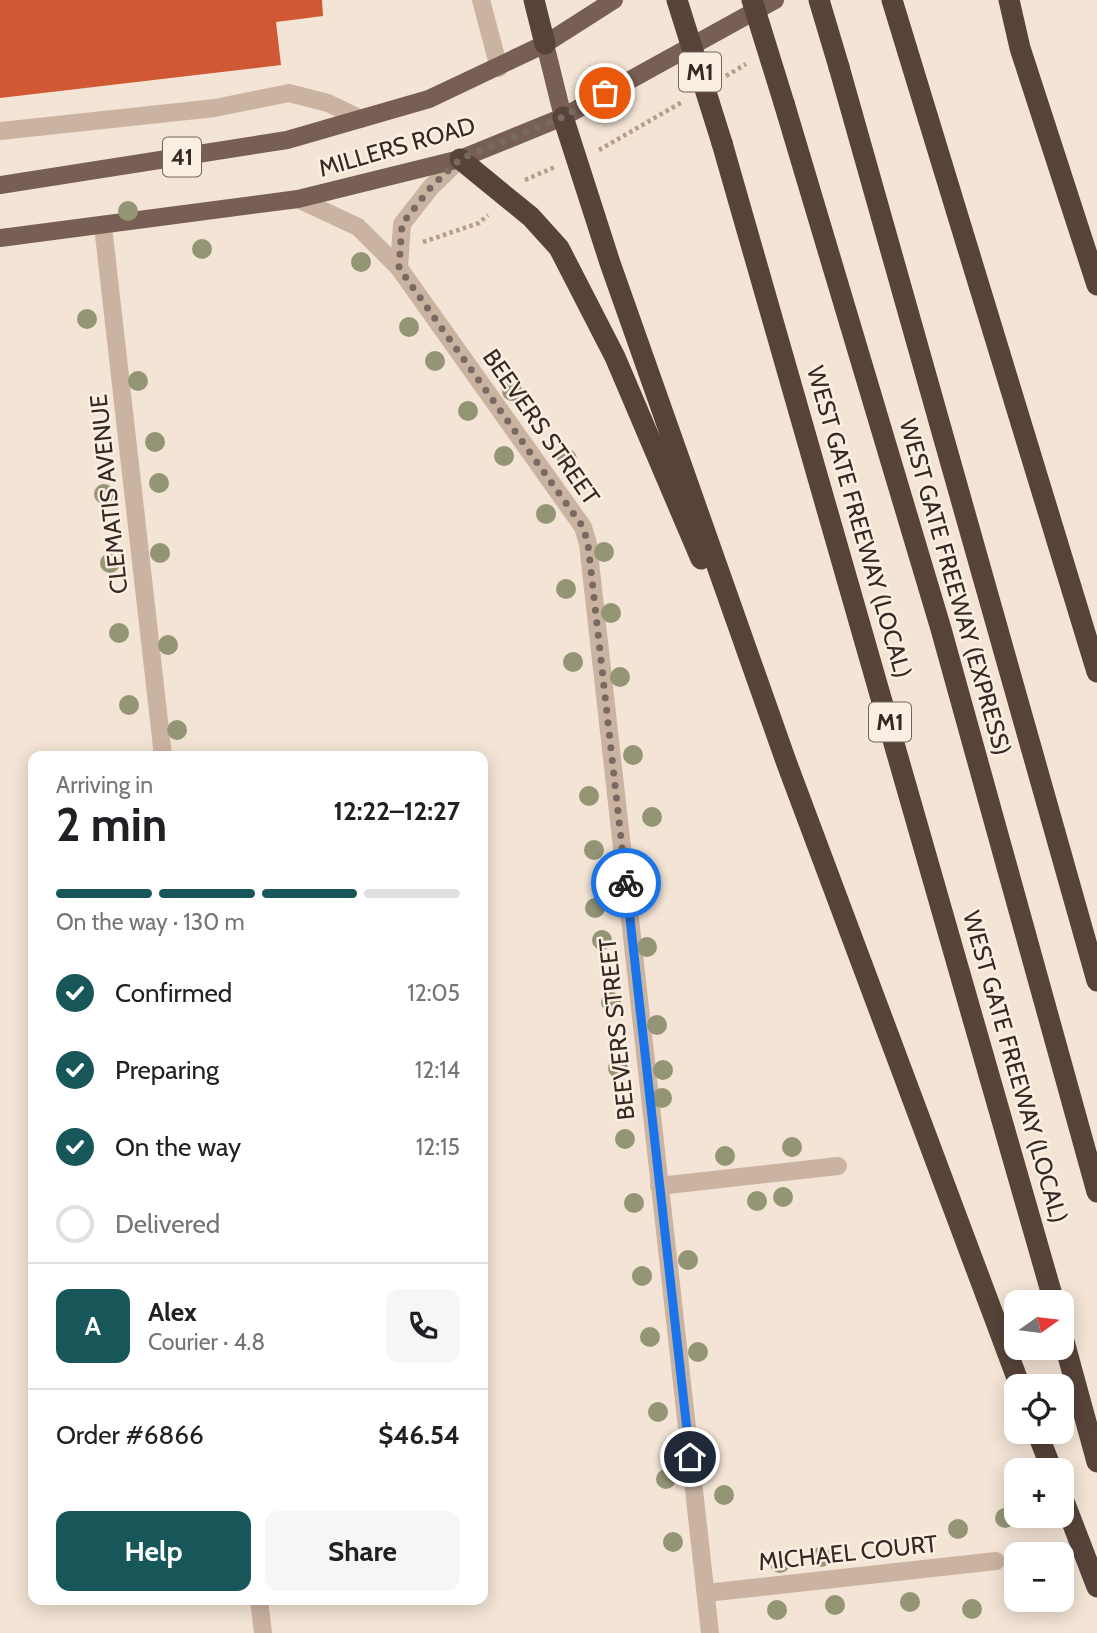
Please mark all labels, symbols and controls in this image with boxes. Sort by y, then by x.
road number: M1 [679,53,721,92]
pin [575,63,635,123]
icon: bag [586,74,624,112]
street label: MILLERS ROAD [315,110,479,183]
road number: 41 [163,138,201,176]
street label: BEEVERS STREET [477,343,606,510]
street label: WEST GATE FREEWAY (LOCAL) [801,363,918,681]
street label: CLEMATIS AVENUE [84,393,133,595]
street label: WEST GATE FREEWAY (EXPRESS) [894,415,1017,758]
road number: M1 [869,702,911,742]
text: Arriving in [56,771,153,799]
text: 12:22–12:27 [334,795,460,827]
text: 2 min [56,797,167,853]
courier [591,848,661,918]
icon: bike [607,864,645,902]
text: On the way · 130 m [56,908,245,936]
street label: WEST GATE FREEWAY (LOCAL) [957,908,1074,1226]
street label: BEEVERS STREET [592,936,641,1122]
icon: check [56,974,94,1012]
text: Confirmed [115,977,232,1009]
text: 12:05 [407,979,460,1007]
icon: check [56,1051,94,1089]
text: Preparing [115,1054,219,1086]
text: 12:14 [415,1056,460,1084]
icon: check [56,1128,94,1166]
text: On the way [115,1131,241,1163]
text: 12:15 [416,1133,460,1161]
text: Delivered [115,1208,220,1240]
button: phone [386,1289,460,1363]
north arrow [1004,1290,1074,1360]
map controls [1004,1290,1074,1612]
text: Alex [148,1296,197,1328]
text: A [85,1310,101,1342]
text: Courier · 4.8 [148,1328,265,1356]
button: locate [1004,1374,1074,1444]
text: Order #6866 [56,1419,204,1451]
text: $46.54 [378,1419,460,1451]
pin [660,1427,720,1487]
icon: home [671,1438,709,1476]
button: + [1004,1458,1074,1528]
button: Help [56,1511,251,1591]
button: Share [265,1511,460,1591]
street label: MICHAEL COURT [757,1529,939,1576]
button: − [1004,1542,1074,1612]

